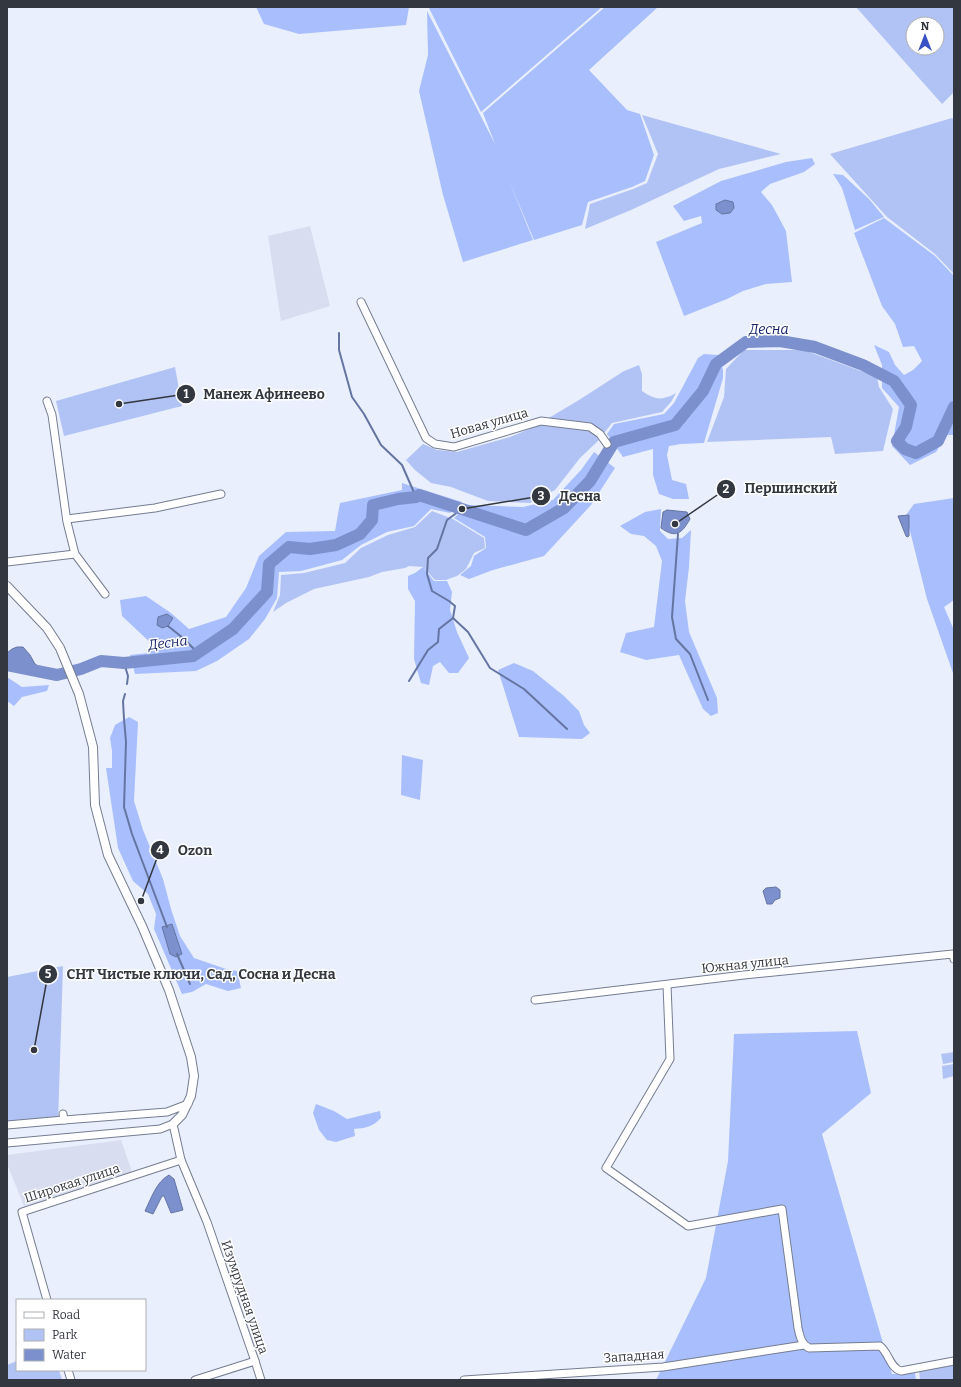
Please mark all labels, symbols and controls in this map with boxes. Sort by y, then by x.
north arrow [905,16,945,56]
text: N [921,20,930,33]
water label: Десна [748,321,789,338]
callout: Манеж Афинеево [176,381,333,407]
text: Манеж Афинеево [203,386,325,403]
text: 1 [183,387,189,401]
street label: Новая улица [448,405,530,441]
callout: Першинский [716,476,845,502]
text: Першинский [744,480,838,497]
text: 2 [723,482,730,496]
callout: Десна [531,483,609,509]
text: Десна [559,488,601,505]
text: 3 [538,489,545,503]
water label: Десна [146,632,189,654]
callout: Ozon [150,837,220,863]
text: Ozon [178,842,212,859]
text: 4 [156,843,164,857]
street label: Южная улица [701,952,789,976]
callout: СНТ Чистые ключи, Сад, Сосна и Десна [38,961,343,987]
text: СНТ Чистые ключи, Сад, Сосна и Десна [66,966,336,983]
text: 5 [45,967,52,981]
street label: Широкая улица [22,1160,122,1206]
street label: Изумрудная улица [218,1238,272,1356]
legend [16,1299,146,1371]
text: Road [52,1308,80,1322]
text: Park [52,1328,78,1342]
street label: Западная [603,1346,665,1366]
text: Water [52,1348,87,1362]

